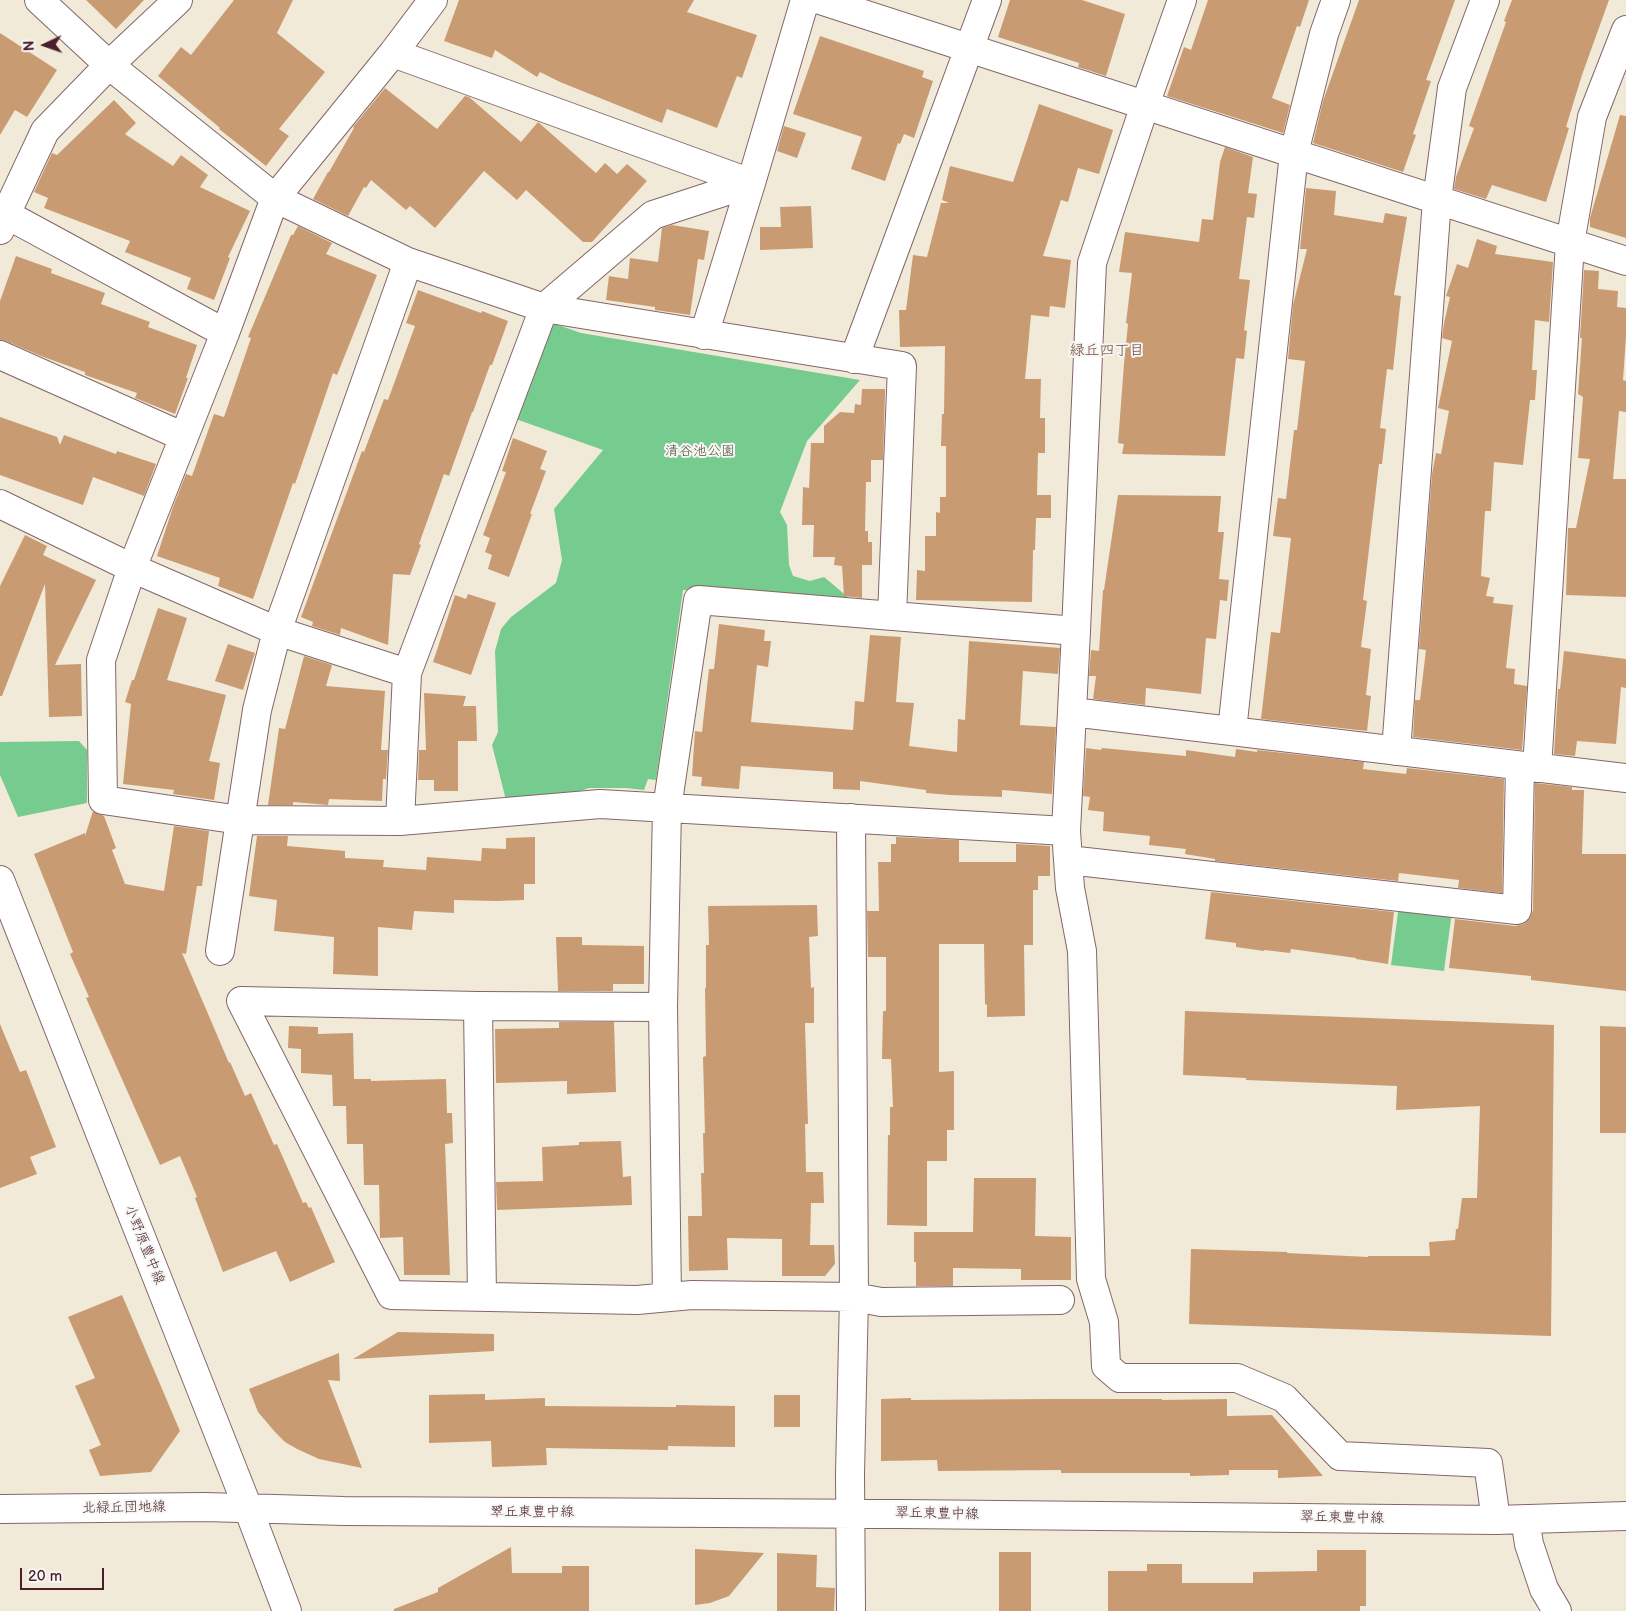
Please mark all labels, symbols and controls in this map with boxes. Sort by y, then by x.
north arrow [20,20,70,70]
text: N [21,40,38,52]
district label: 緑丘四丁目 [1070,342,1144,360]
park label: 清谷池公園 [665,443,735,459]
street label: 小野原豊中線 [120,1203,168,1287]
street label: 北緑丘団地線 [82,1499,166,1517]
street label: 翠丘東豊中線 [490,1504,574,1520]
street label: 翠丘東豊中線 [895,1505,979,1523]
street label: 翠丘東豊中線 [1300,1509,1384,1527]
scale bar [22,1558,106,1590]
text: 20 m [28,1567,62,1586]

